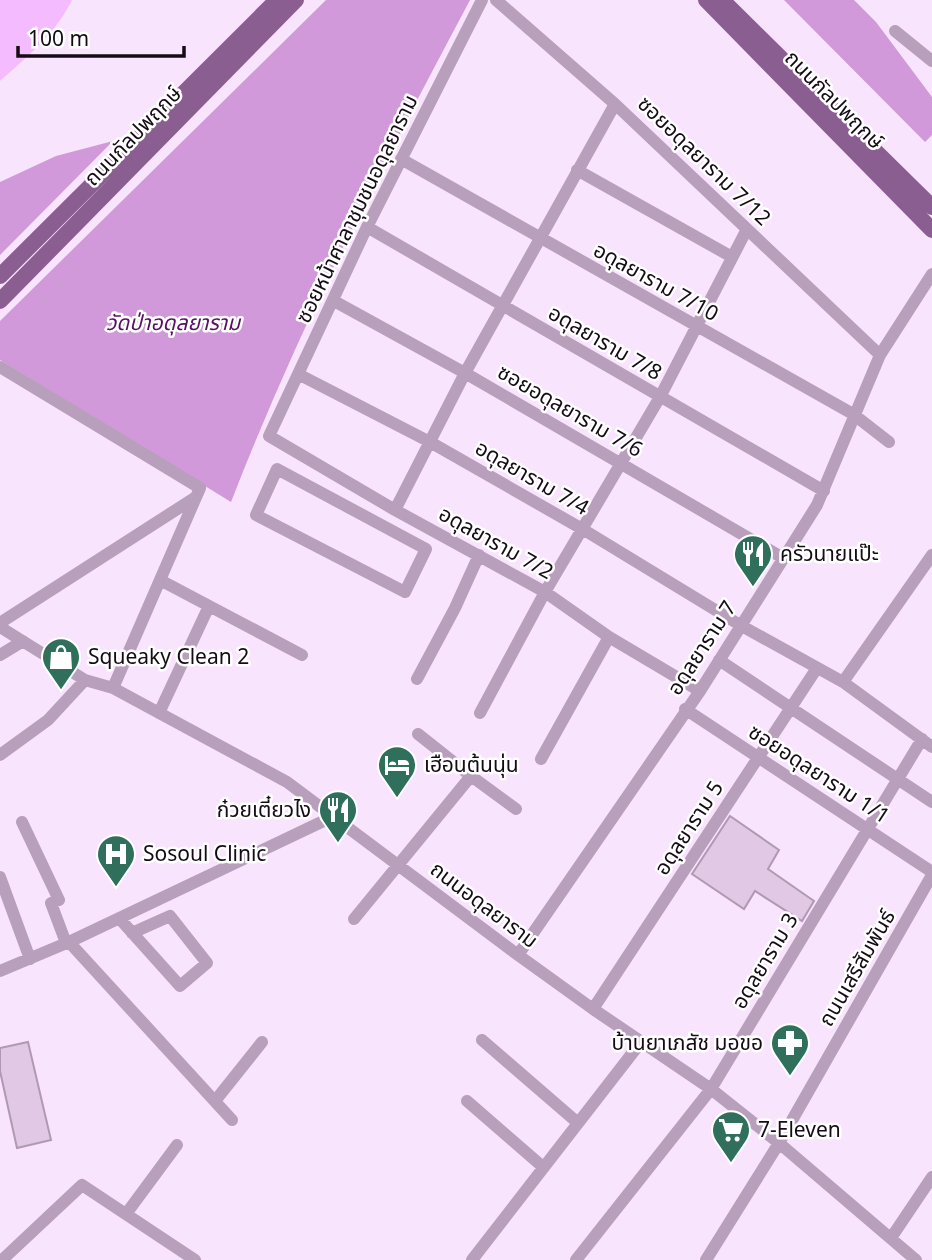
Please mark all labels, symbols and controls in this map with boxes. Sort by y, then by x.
scale bar [18,14,184,58]
text: 100 m [28,24,89,55]
street label: ถนนกัลปพฤกษ์ [777,44,890,157]
street label: ถนนกัลปพฤกษ์ [77,79,189,194]
street label: ซอยอดุลยาราม 7/12 [630,89,777,233]
street label: ซอยหน้าศาลาชุมชนอดุลยาราม [289,90,426,329]
street label: อดุลยาราม 7/10 [587,235,724,330]
street label: อดุลยาราม 7/8 [542,298,667,389]
park label: วัดป่าอดุลยาราม [106,308,242,339]
street label: ซอยอดุลยาราม 7/6 [491,357,648,466]
street label: อดุลยาราม 7/4 [469,433,594,524]
street label: อดุลยาราม 7/2 [433,499,559,588]
restaurant icon: ครัวนายแป๊ะ [732,533,774,588]
place label: ครัวนายแป๊ะ [780,539,879,570]
street label: อดุลยาราม 7 [660,595,745,702]
shop icon: Squeaky Clean 2 [40,636,82,691]
place label: Squeaky Clean 2 [88,642,249,673]
street label: ซอยอดุลยาราม 1/1 [742,717,896,832]
hotel icon: เฮือนต้นนุ่น [376,744,418,799]
place label: เฮือนต้นนุ่น [424,750,519,781]
street label: อดุลยาราม 5 [647,775,732,882]
restaurant icon: ก๋วยเตี๋ยวไง [317,789,359,844]
place label: ก๋วยเตี๋ยวไง [217,795,311,826]
hospital icon: Sosoul Clinic [95,833,137,888]
place label: Sosoul Clinic [143,839,266,870]
street label: ถนนอดุลยาราม [423,854,544,956]
street label: ถนนเสรีสัมพันธ์ [811,904,904,1032]
street label: อดุลยาราม 3 [725,907,806,1015]
pharmacy icon: บ้านยาเภสัช มอขอ [769,1022,811,1077]
place label: บ้านยาเภสัช มอขอ [612,1028,763,1059]
supermarket icon: 7-Eleven [710,1109,752,1164]
place label: 7-Eleven [758,1115,841,1146]

